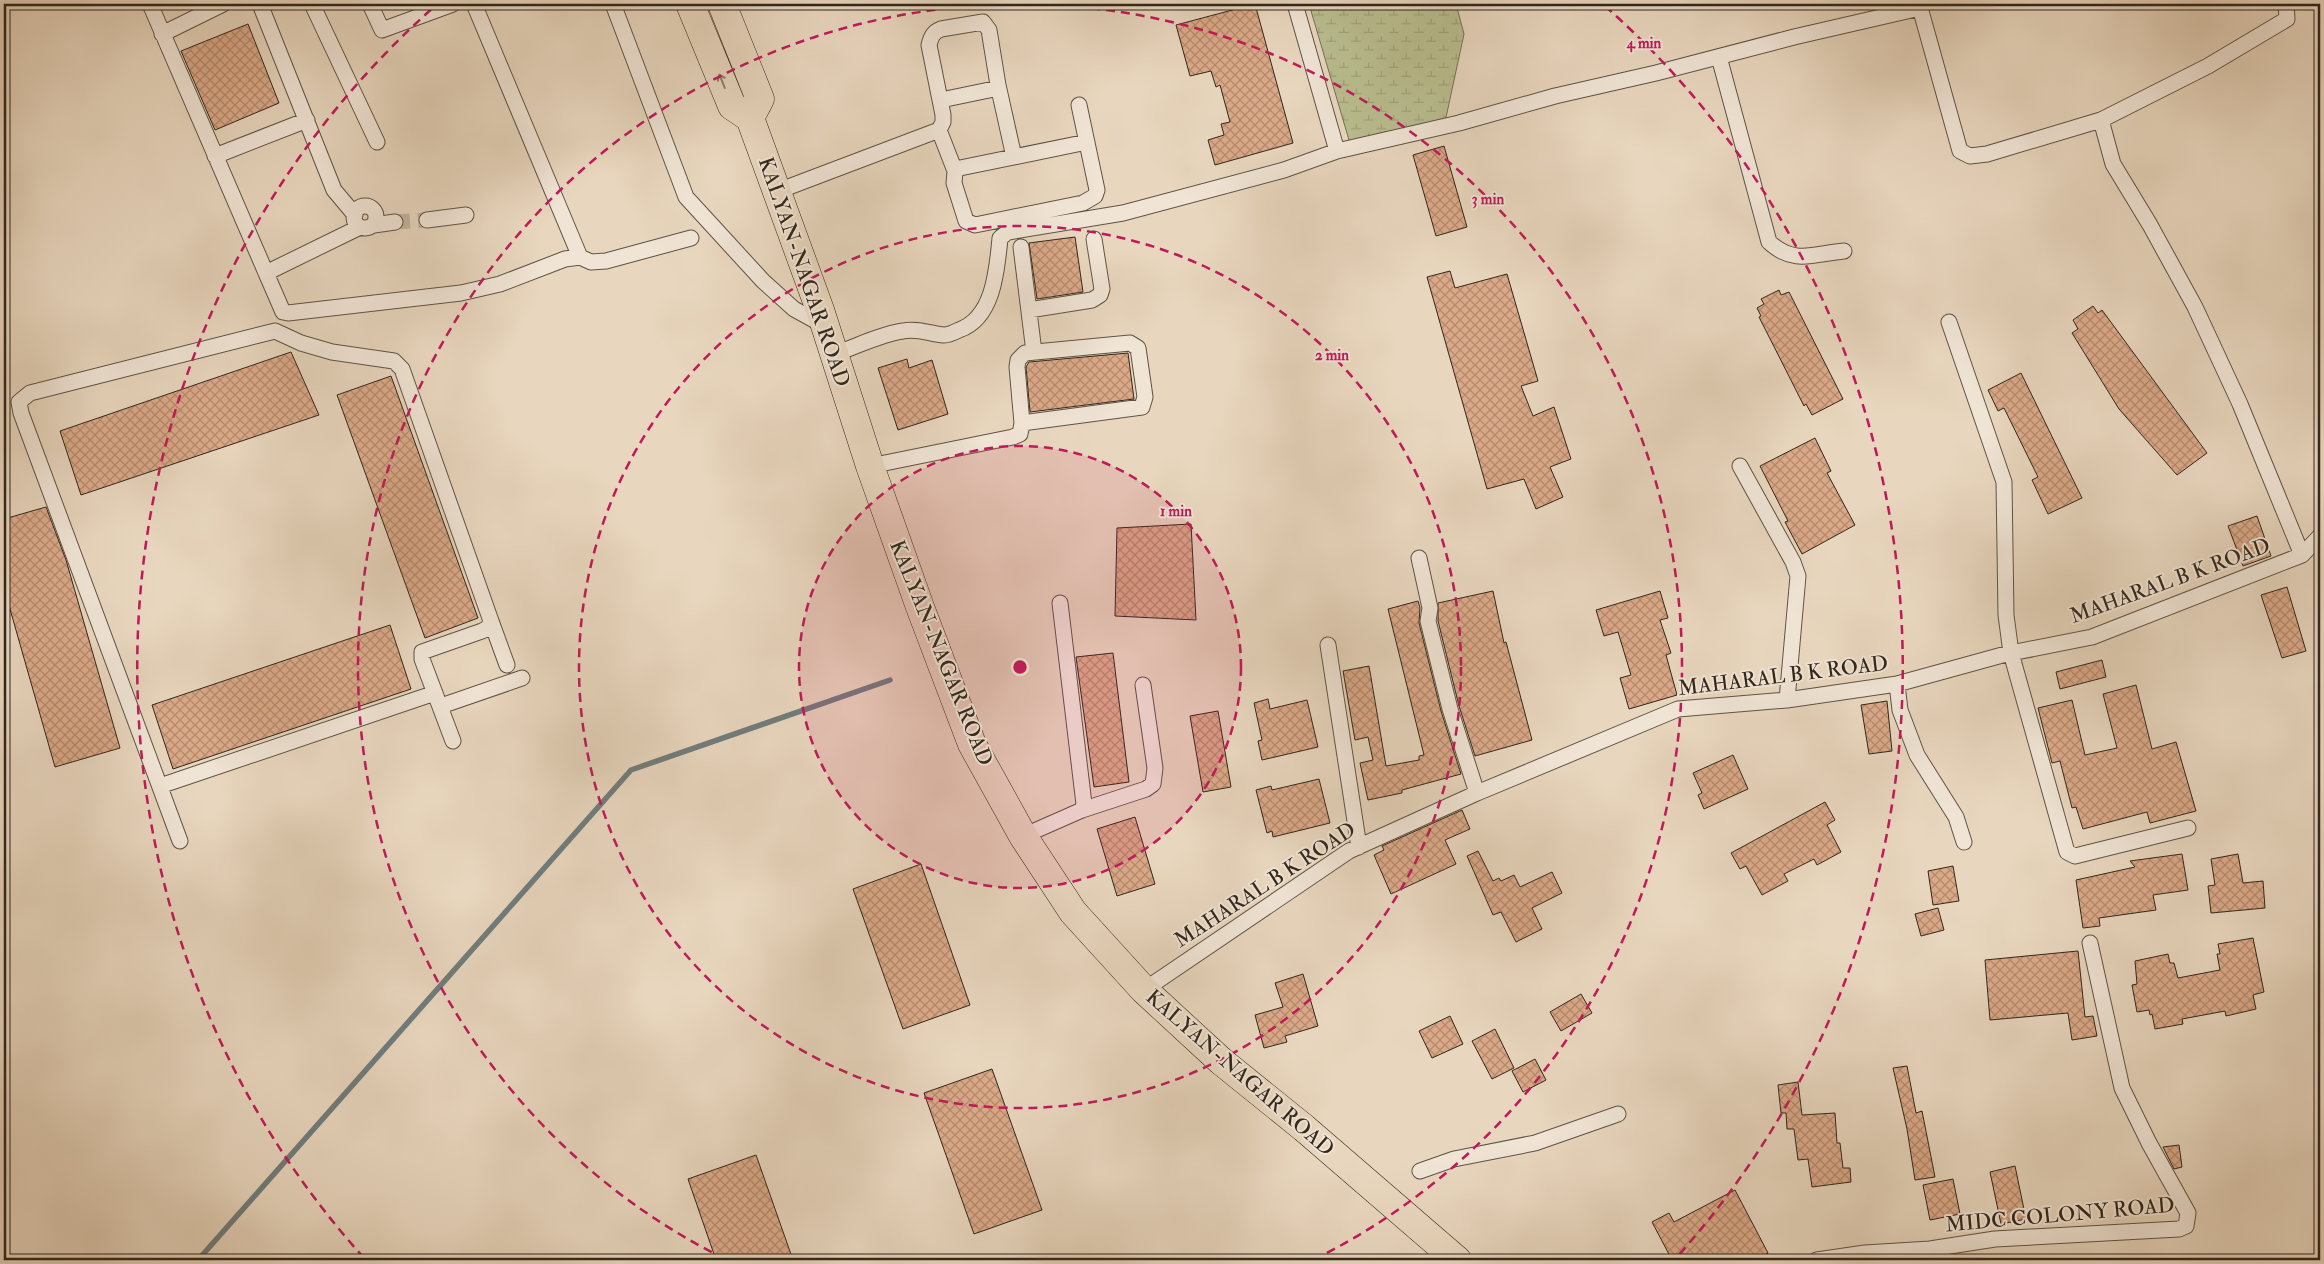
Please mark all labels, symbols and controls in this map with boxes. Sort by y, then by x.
text: 4 min [1626,34,1662,53]
one-way arrow [717,74,726,90]
street label: KALYAN-NAGAR ROAD [752,154,856,390]
text: 3 min [1472,190,1504,209]
text: 2 min [1315,346,1349,365]
text: 1 min [1160,502,1192,521]
street label: MAHARAL B K ROAD [2066,532,2274,630]
street label: KALYAN-NAGAR ROAD [883,536,999,770]
street label: MAHARAL B K ROAD [1676,650,1890,702]
centre of rings [1011,658,1029,676]
street label: MAHARAL B K ROAD [1169,816,1361,954]
street label: KALYAN-NAGAR ROAD [1140,984,1340,1162]
street label: MIDC COLONY ROAD [1944,1192,2176,1238]

